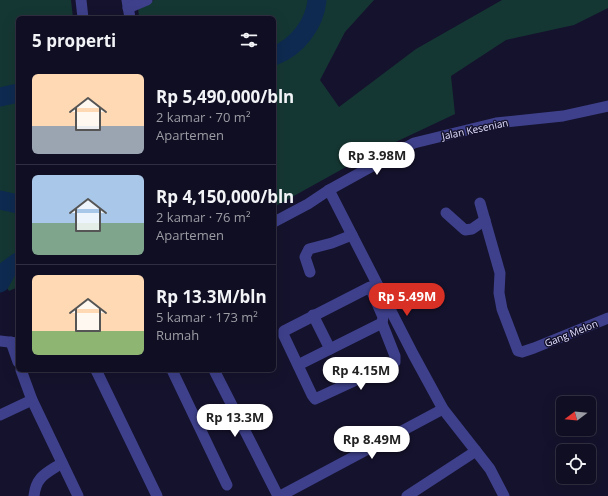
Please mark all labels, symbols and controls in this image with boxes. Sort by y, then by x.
text: 5 properti [32,29,116,52]
icon: filters [238,29,260,51]
text: Rp 5,490,000/bln [156,85,294,108]
icon: home [64,90,112,138]
text: 2 kamar · 70 m² [156,108,250,126]
street label: Jalan Kesenian [440,115,509,143]
text: Apartemen [156,126,224,144]
pin: Rp 3.98M [336,142,418,176]
text: Rp 3.98M [348,146,406,164]
text: Rp 4,150,000/bln [156,185,294,208]
icon: home [64,191,112,239]
text: 2 kamar · 76 m² [156,208,250,226]
text: Apartemen [156,226,224,244]
pin: Rp 5.49M [366,283,448,317]
text: Rp 13.3M/bln [156,285,267,308]
text: Rp 5.49M [378,287,436,305]
icon: home [64,291,112,339]
text: 5 kamar · 173 m² [156,308,258,326]
street label: Gang Melon [542,316,600,350]
text: Rumah [156,326,199,344]
pin: Rp 4.15M [320,357,402,391]
text: Rp 4.15M [332,361,390,379]
north arrow [556,396,596,436]
map controls [556,396,596,484]
pin: Rp 13.3M [194,404,276,438]
text: Rp 13.3M [206,408,264,426]
pin: Rp 8.49M [331,426,413,460]
text: Rp 8.49M [343,430,401,448]
button: locate [556,444,596,484]

